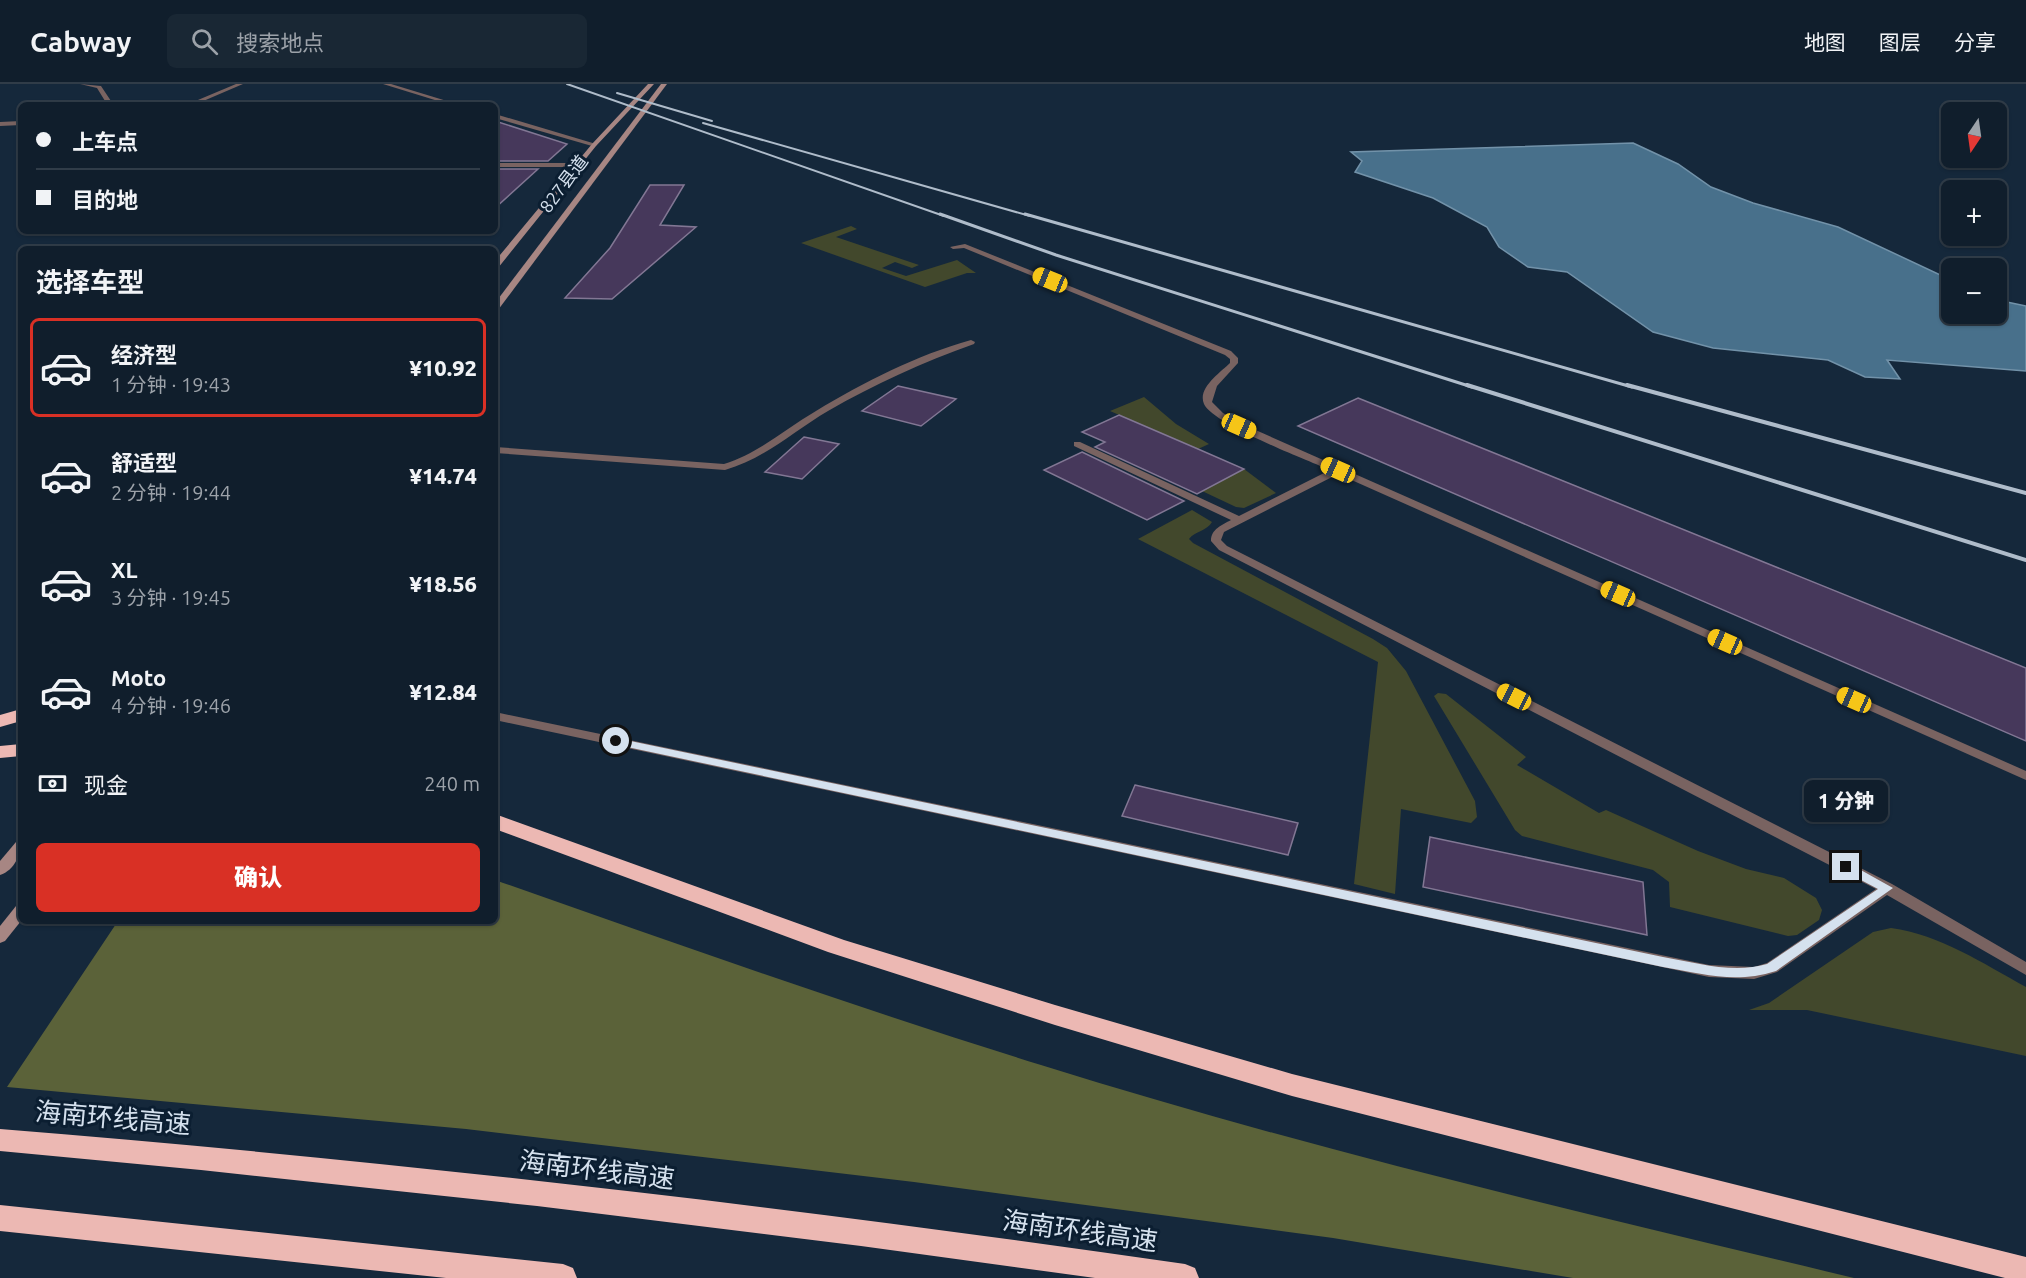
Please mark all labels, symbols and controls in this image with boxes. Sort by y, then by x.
search box [167,14,587,68]
icon: search [188,25,221,58]
text: Cabway [30,26,131,57]
text: 搜索地点 [236,30,324,55]
text: 地图 [1804,30,1846,54]
text: 图层 [1879,30,1921,54]
text: 分享 [1954,30,1996,54]
north arrow [1941,102,2007,168]
map controls [1941,102,2007,324]
text: 上车点 [72,129,138,154]
street label: 827县道 [535,151,591,216]
button: + [1941,180,2007,246]
text: 目的地 [72,187,138,212]
button: − [1941,258,2007,324]
car [1030,265,1070,295]
text: 选择车型 [36,267,144,297]
icon: car [39,341,93,395]
text: 经济型 [111,342,177,367]
text: ¥10.92 [410,355,477,380]
text: 1 分钟 · 19:43 [111,373,231,396]
car [1219,410,1259,442]
icon: car [39,449,93,503]
text: 舒适型 [111,450,177,475]
car [1318,454,1358,486]
text: ¥14.74 [410,463,477,488]
text: 2 分钟 · 19:44 [111,481,231,504]
icon: car [39,557,93,611]
text: XL [111,557,138,582]
text: ¥18.56 [410,571,477,596]
car [1598,578,1638,610]
text: 3 分钟 · 19:45 [111,586,231,609]
car [1705,626,1745,658]
icon: car [39,665,93,719]
text: Moto [111,665,166,690]
text: ¥12.84 [410,679,477,704]
car [1494,681,1534,713]
car [1834,684,1874,716]
text: 4 分钟 · 19:46 [111,694,231,717]
route start [602,727,629,754]
icon: cash [36,767,69,800]
text: 现金 [84,772,128,797]
text: 240 m [424,772,480,795]
callout: 1 分钟 [1804,780,1888,822]
text: 1 分钟 [1818,789,1874,812]
button: 确认 [36,843,480,912]
route end [1832,853,1859,880]
street label: 海南环线高速 [34,1096,192,1139]
street label: 海南环线高速 [518,1146,676,1193]
street label: 海南环线高速 [1001,1205,1159,1256]

